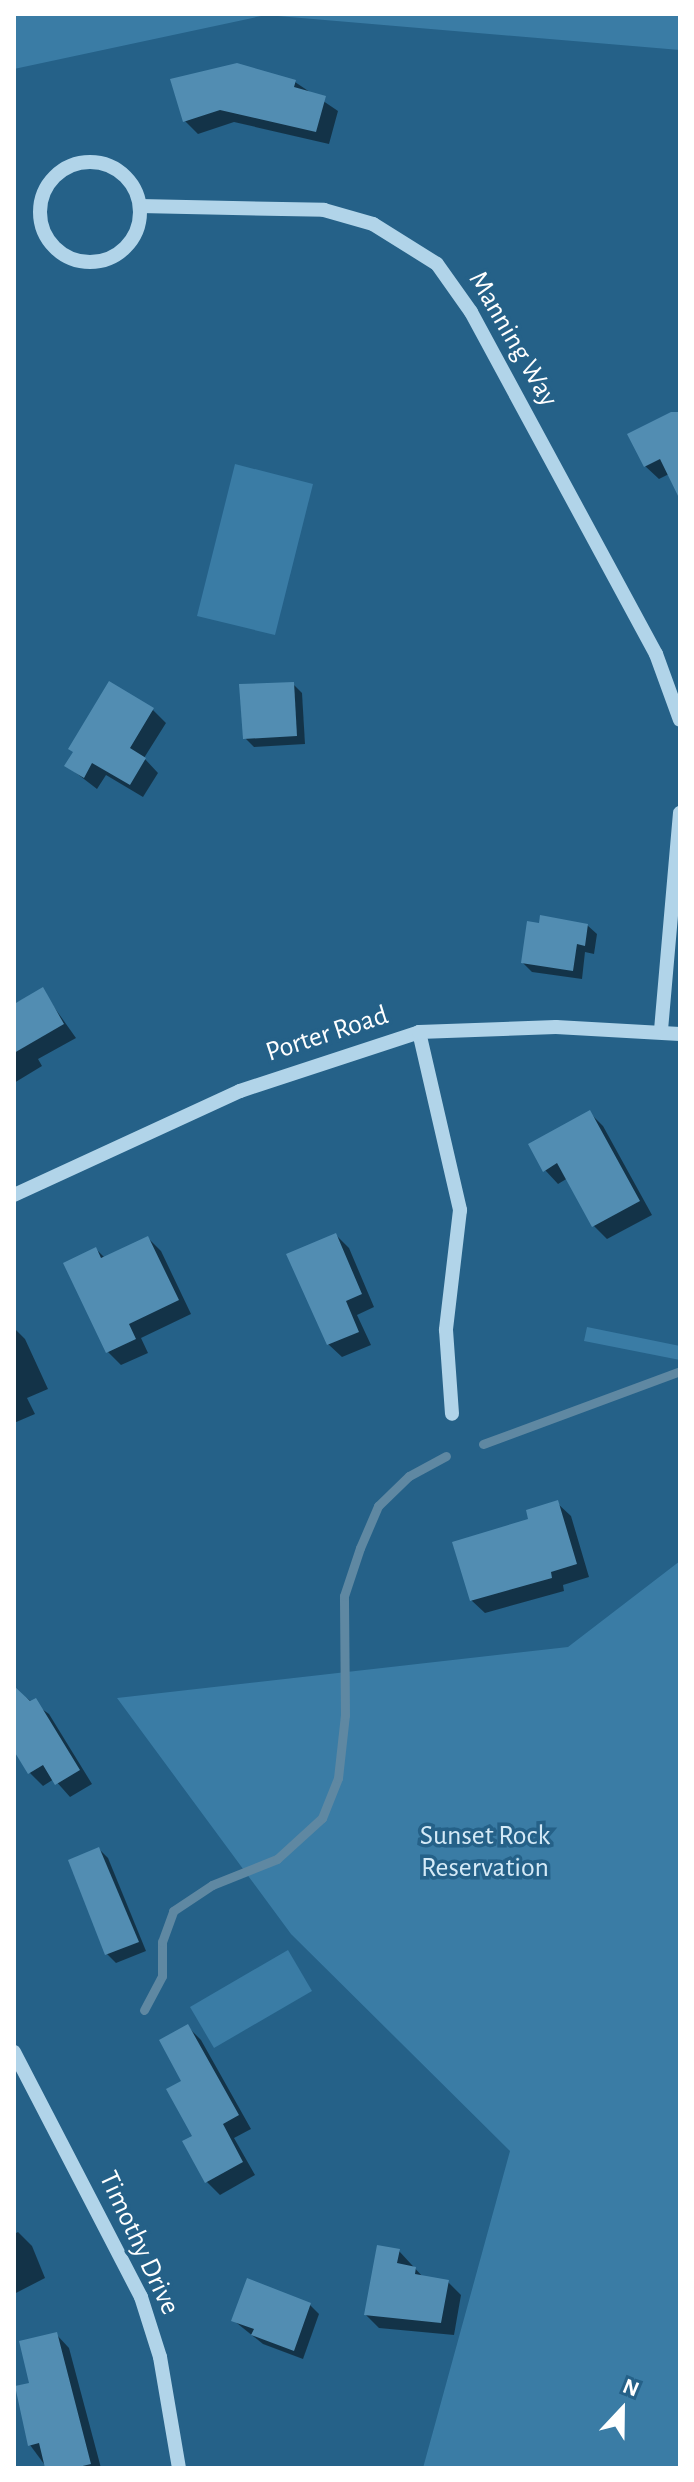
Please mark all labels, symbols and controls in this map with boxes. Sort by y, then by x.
street label: Manning Way [461,265,565,413]
street label: Porter Road [262,998,392,1070]
park label: Sunset Rock Reservation [420,1819,550,1885]
street label: Timothy Drive [91,2166,187,2320]
north arrow [582,2370,662,2450]
text: N [620,2375,642,2401]

